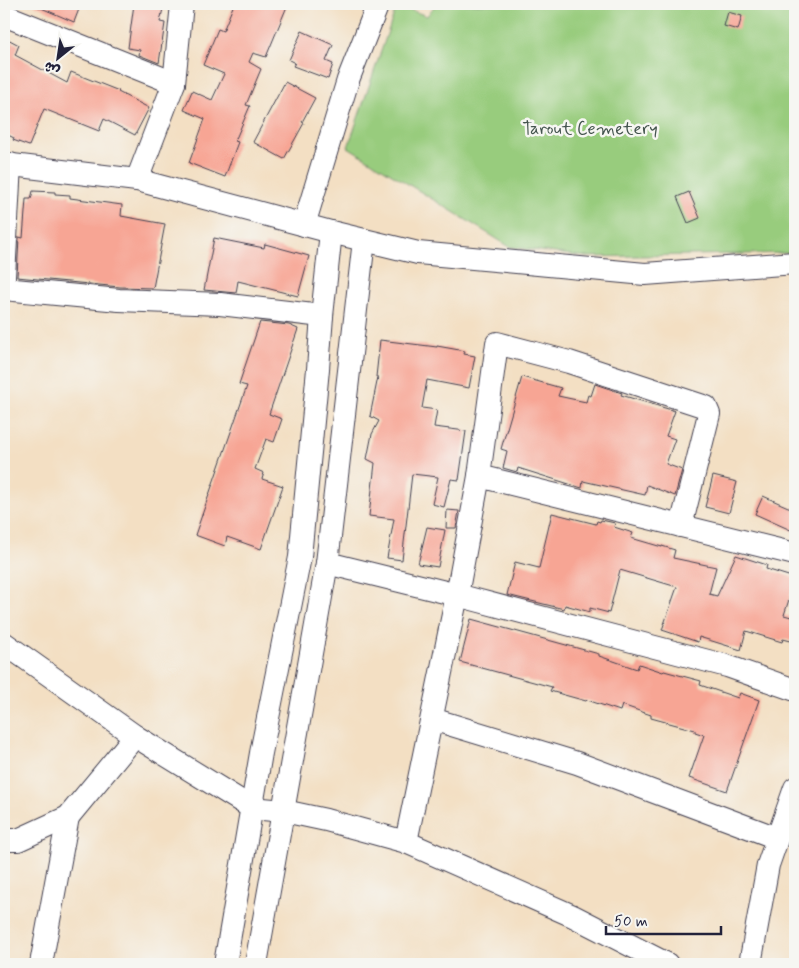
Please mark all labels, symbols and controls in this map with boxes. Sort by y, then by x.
north arrow [32,32,82,82]
text: ش [41,57,63,80]
park label: Tarout Cemetery [522,117,658,141]
scale bar [606,903,722,935]
text: 50 m [614,912,648,932]

